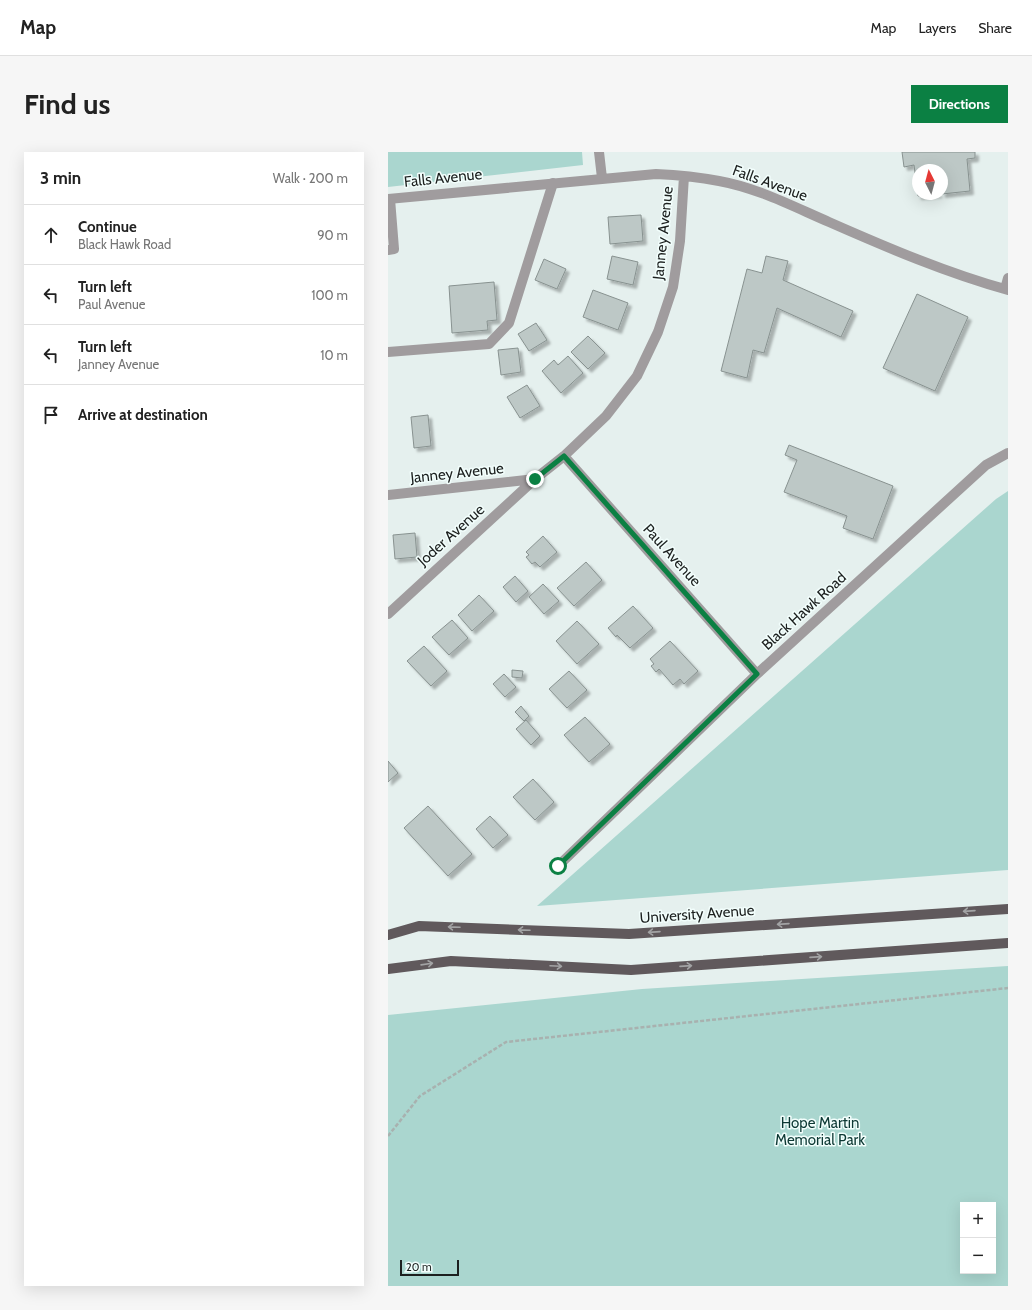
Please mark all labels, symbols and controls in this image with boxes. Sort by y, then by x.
text: Map [20,16,56,39]
text: Map [871,19,896,37]
text: Layers [918,19,956,37]
text: Share [978,19,1012,37]
button: Directions [911,85,1008,123]
text: Find us [24,87,110,121]
street label: Falls Avenue [730,161,810,205]
north arrow [912,164,948,200]
street label: Falls Avenue [403,165,483,191]
text: 3 min [40,168,81,188]
text: Walk · 200 m [273,170,348,186]
street label: Janney Avenue [649,185,677,282]
text: Continue [78,218,137,236]
icon: ahead [40,224,62,246]
text: 90 m [317,227,348,243]
text: Black Hawk Road [78,236,171,252]
text: Turn left [78,278,132,296]
icon: left [40,284,62,306]
text: 100 m [311,287,348,303]
text: Paul Avenue [78,296,146,312]
text: Turn left [78,338,132,356]
icon: left [40,344,62,366]
text: 10 m [320,347,348,363]
text: Janney Avenue [78,356,159,372]
icon: arrive [40,404,62,426]
text: Arrive at destination [78,406,208,424]
street label: Janney Avenue [408,459,505,487]
route end [526,470,544,488]
street label: Joder Avenue [413,500,488,570]
street label: Paul Avenue [639,520,705,590]
street label: Black Hawk Road [758,568,850,654]
route start [549,857,567,875]
street label: University Avenue [639,901,755,927]
one-way arrow [963,908,976,915]
one-way arrow [777,920,790,927]
one-way arrow [448,923,461,931]
one-way arrow [518,926,531,933]
one-way arrow [648,929,661,936]
one-way arrow [809,953,822,960]
one-way arrow [420,960,433,968]
one-way arrow [549,962,562,969]
one-way arrow [679,962,692,969]
park label: Hope Martin Memorial Park [775,1114,865,1149]
map controls [960,1202,996,1274]
button: + [960,1202,996,1238]
button: − [960,1238,996,1274]
scale bar [400,1258,459,1277]
text: 20 m [406,1260,432,1274]

